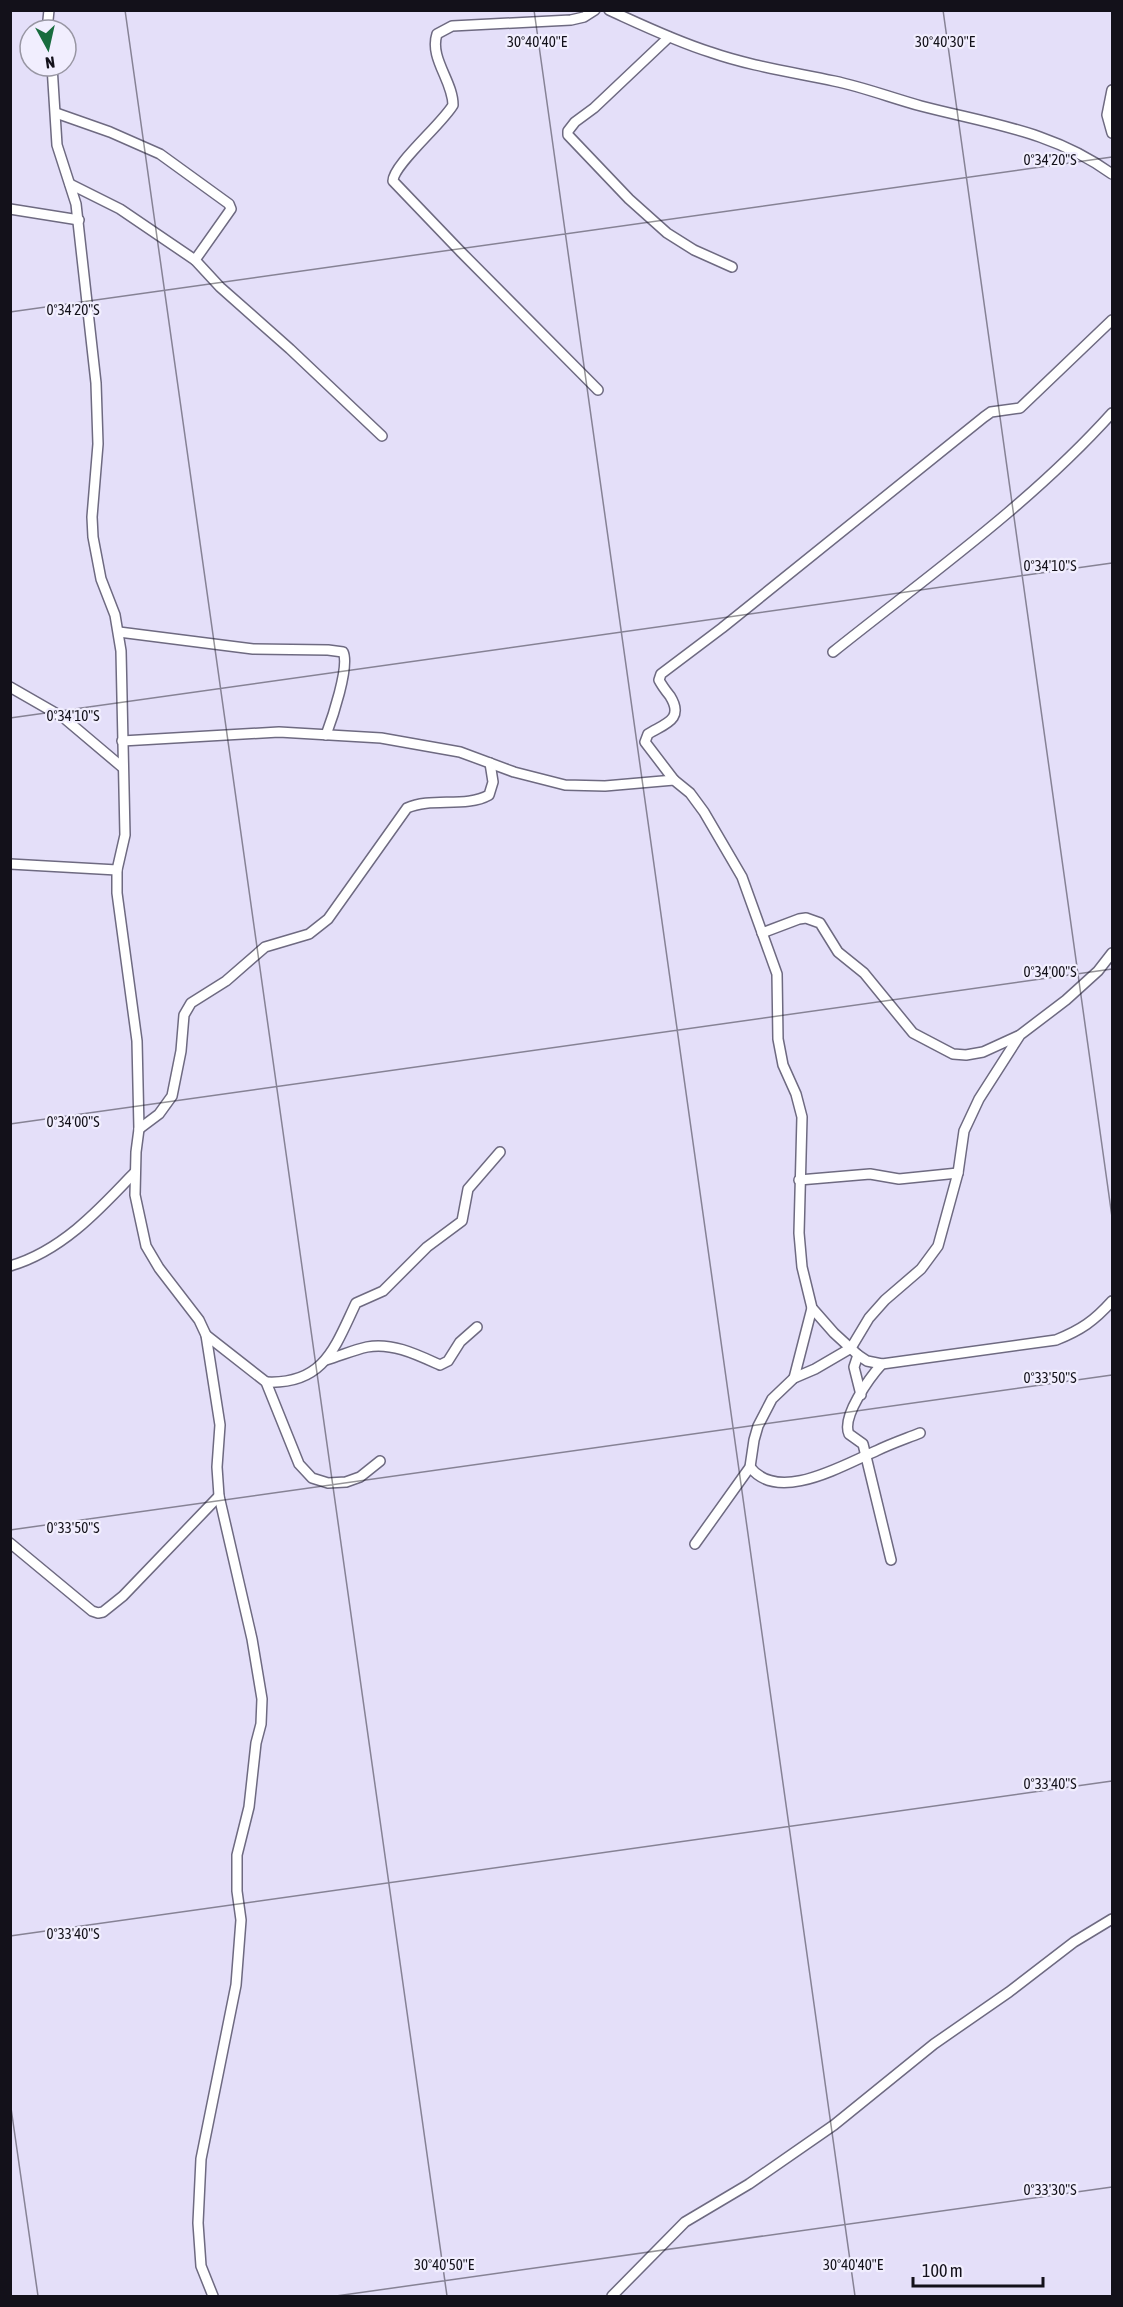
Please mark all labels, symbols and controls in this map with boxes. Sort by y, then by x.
north arrow [18,18,78,78]
text: 30°40'40"E [507,33,568,50]
text: 30°40'30"E [915,33,976,50]
text: N [44,53,56,72]
text: 0°34'20"S [1023,151,1077,168]
text: 0°34'20"S [46,301,100,318]
text: 0°34'10"S [1023,557,1077,574]
text: 0°34'10"S [46,707,100,724]
text: 0°34'00"S [1023,963,1077,980]
text: 0°34'00"S [46,1113,100,1130]
text: 0°33'50"S [1023,1369,1077,1386]
text: 0°33'50"S [46,1519,100,1536]
text: 0°33'40"S [1023,1775,1077,1792]
text: 0°33'40"S [46,1925,100,1942]
text: 0°33'30"S [1023,2181,1077,2198]
scale bar [913,2250,1044,2288]
text: 30°40'50"E [414,2256,475,2273]
text: 30°40'40"E [823,2256,884,2273]
text: 100 m [922,2260,963,2281]

